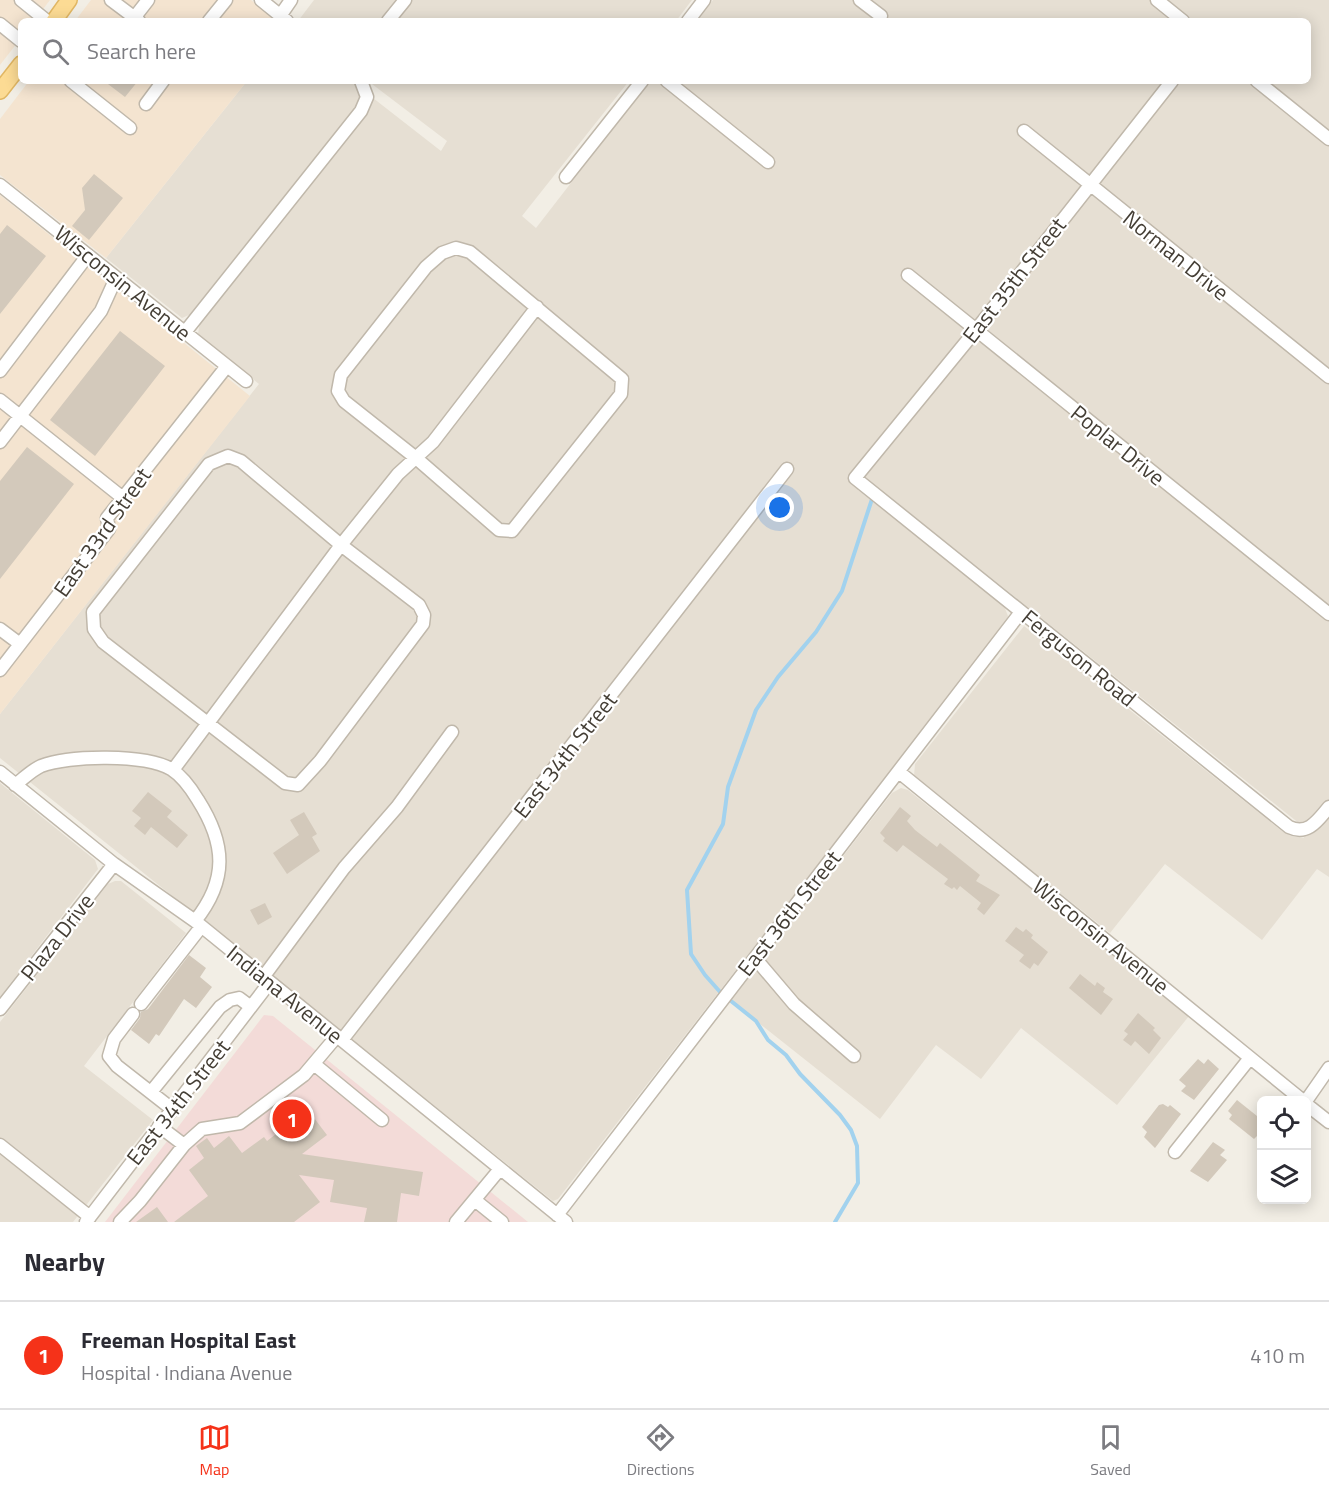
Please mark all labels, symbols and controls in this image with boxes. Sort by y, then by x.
search box [18,18,1311,84]
text: Search here [87,34,196,68]
icon: search [39,35,72,68]
street label: Norman Drive [1115,201,1237,309]
street label: East 35th Street [954,210,1074,350]
street label: Wisconsin Avenue [47,217,199,349]
street label: Poplar Drive [1063,396,1173,494]
street label: East 33rd Street [45,460,159,604]
your location [765,493,794,522]
street label: Ferguson Road [1014,601,1144,715]
street label: East 34th Street [505,685,625,825]
street label: East 36th Street [729,843,849,983]
street label: Wisconsin Avenue [1025,870,1177,1002]
street label: Plaza Drive [12,886,102,988]
street label: Indiana Avenue [219,936,351,1052]
street label: East 34th Street [118,1032,238,1172]
pin: 1 [272,1096,312,1142]
map controls [1257,1096,1311,1204]
button: locate [1257,1096,1311,1150]
button: layers [1257,1150,1311,1204]
text: Nearby [24,1242,105,1281]
text: Freeman Hospital East [81,1323,296,1357]
text: 1 [38,1340,49,1371]
text: 410 m [1250,1340,1305,1371]
text: Hospital · Indiana Avenue [81,1357,292,1388]
tab: Map [198,1421,231,1481]
tab: Directions [627,1421,695,1481]
tab: Saved [1090,1421,1131,1481]

